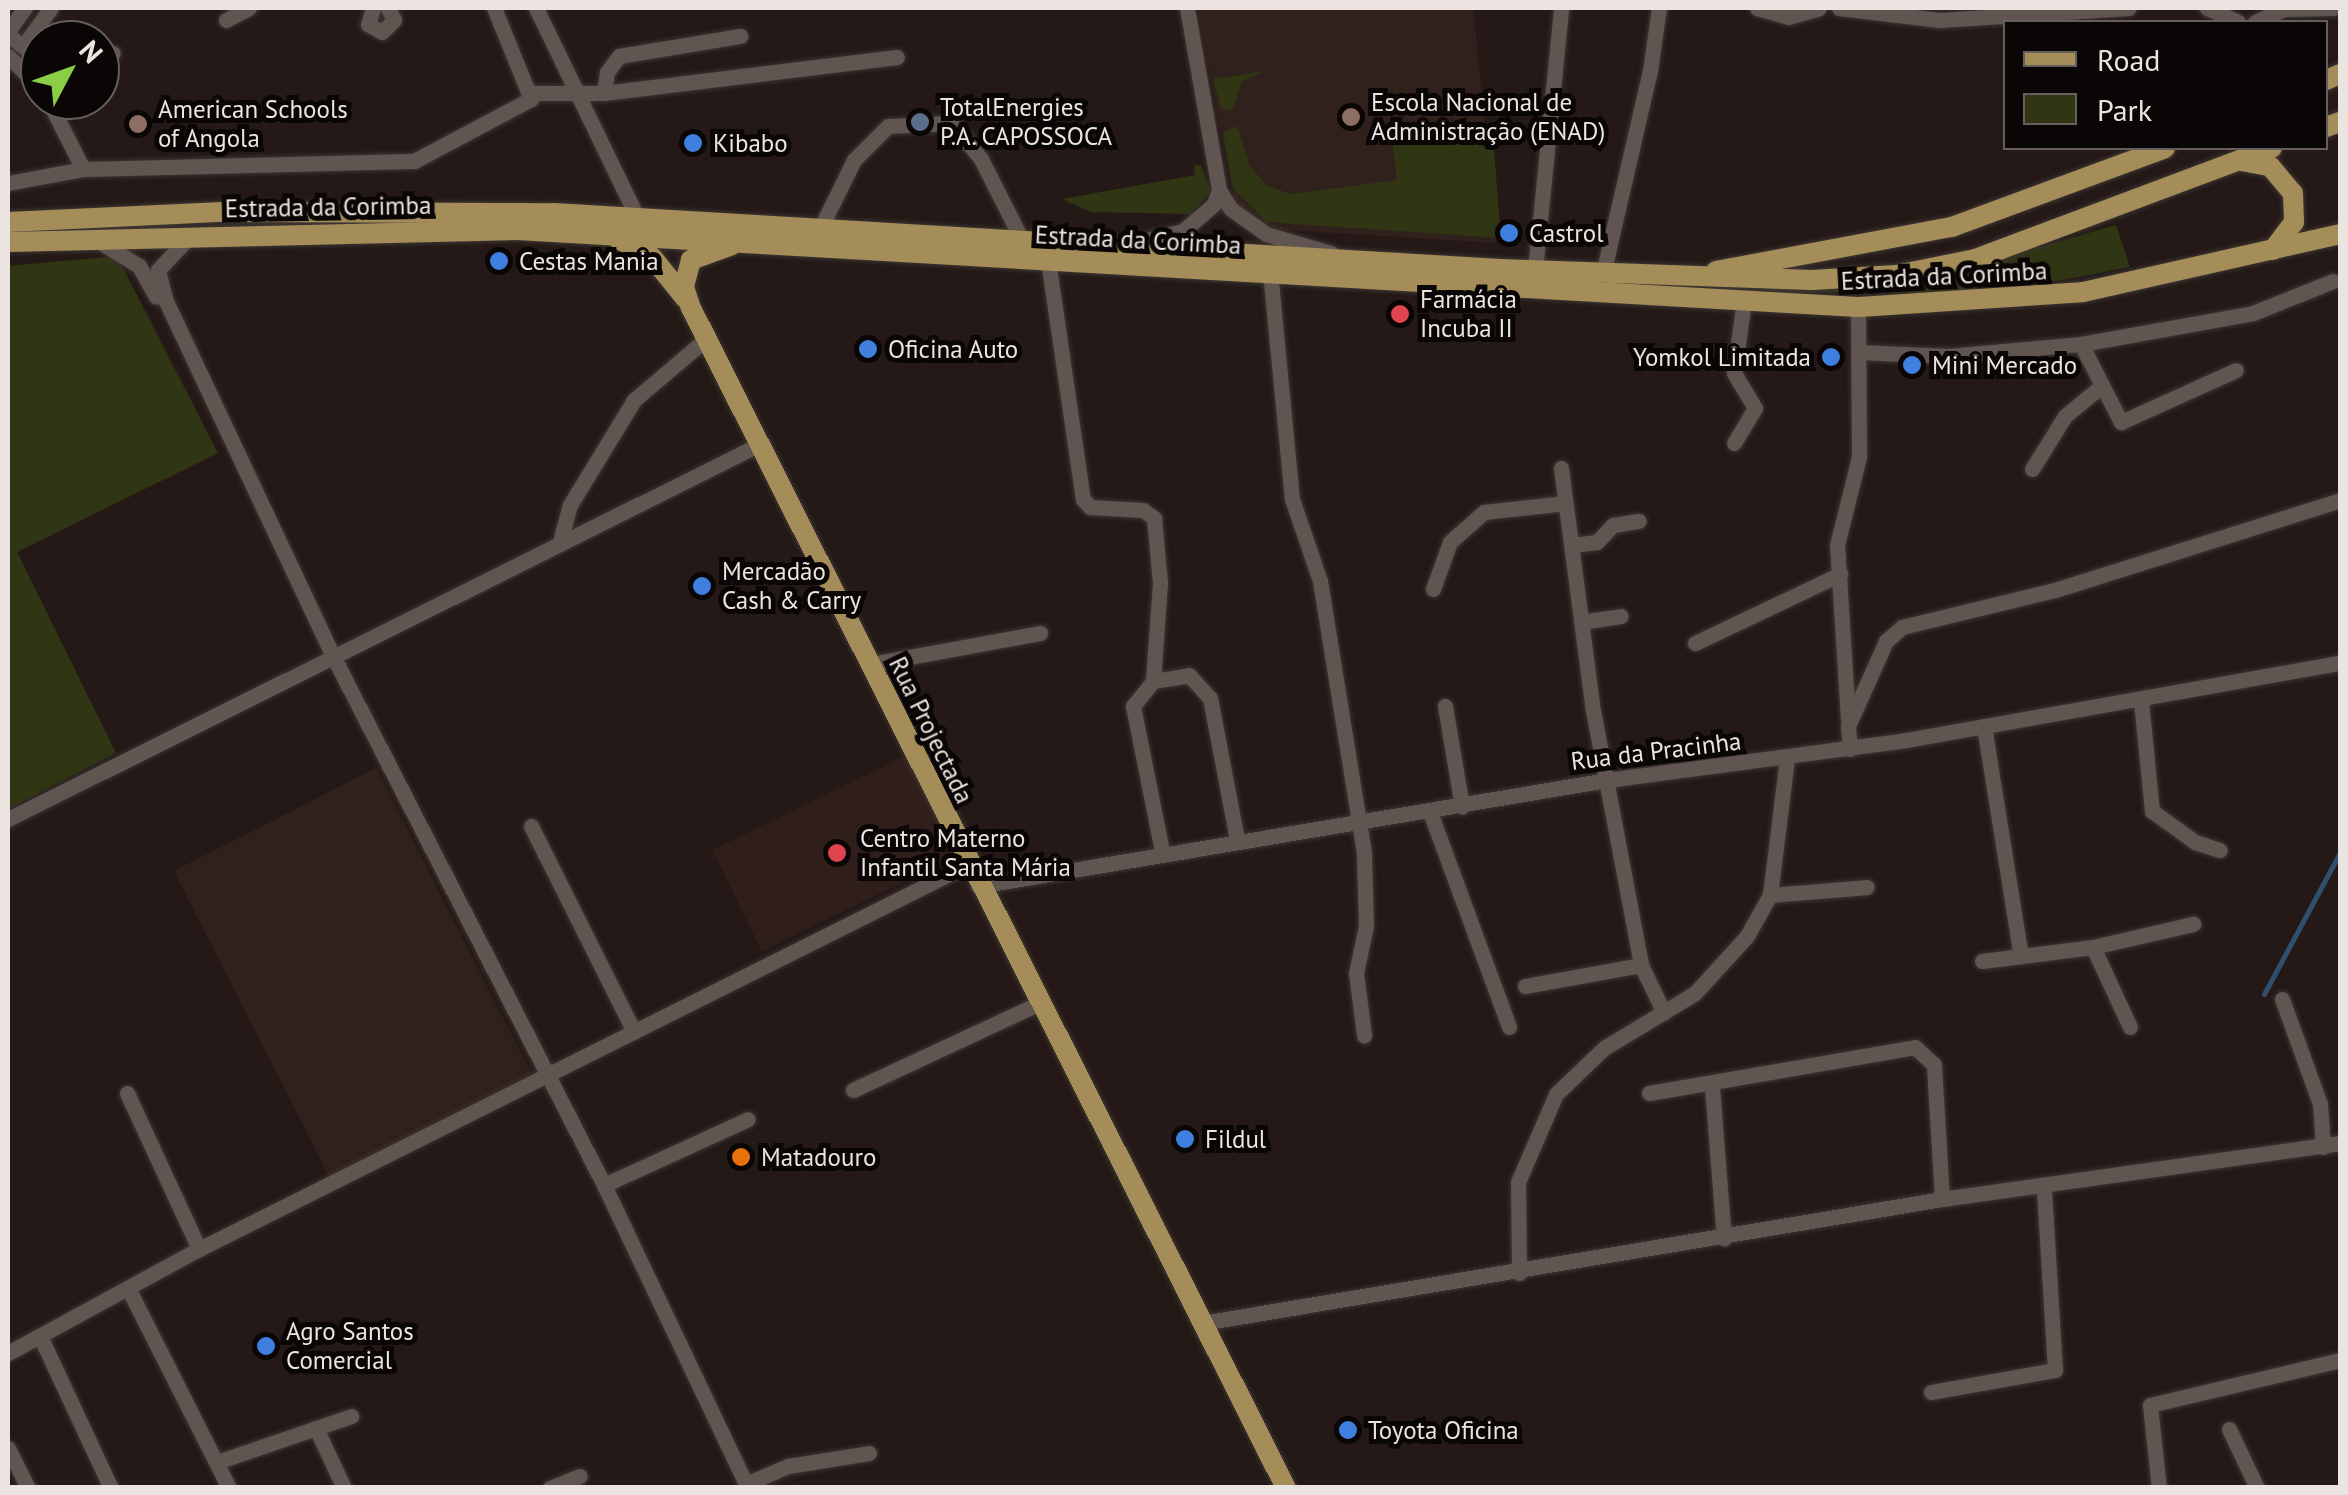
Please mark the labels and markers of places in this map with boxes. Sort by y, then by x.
place label: Escola Nacional de Administração (ENAD) [1371,88,1605,147]
place label: TotalEnergies P.A. CAPOSSOCA [940,93,1114,152]
place label: American Schools of Angola [158,95,348,154]
marker: Escola Nacional de Administração (ENAD) [1340,106,1362,128]
marker: TotalEnergies P.A. CAPOSSOCA [909,111,931,133]
marker: American Schools of Angola [127,113,149,135]
place label: Kibabo [713,128,788,158]
marker: Kibabo [682,132,704,154]
place label: Castrol [1529,218,1603,248]
marker: Castrol [1498,222,1520,244]
place label: Cestas Mania [519,246,659,276]
marker: Cestas Mania [488,250,510,272]
place label: Farmácia Incuba II [1420,285,1517,344]
marker: Farmácia Incuba II [1389,303,1411,325]
place label: Oficina Auto [888,334,1019,364]
marker: Oficina Auto [857,338,879,360]
place label: Yomkol Limitada [1633,342,1811,372]
marker: Yomkol Limitada [1820,346,1842,368]
place label: Mini Mercado [1932,350,2077,380]
marker: Mini Mercado [1901,354,1923,376]
place label: Mercadão Cash & Carry [722,557,861,616]
marker: Mercadão Cash & Carry [691,575,713,597]
place label: Centro Materno Infantil Santa Mária [860,824,1071,883]
marker: Centro Materno Infantil Santa Mária [824,840,850,866]
place label: Fildul [1205,1124,1266,1154]
marker: Fildul [1174,1128,1196,1150]
place label: Matadouro [761,1142,876,1172]
marker: Matadouro [730,1146,752,1168]
place label: Agro Santos Comercial [286,1317,414,1376]
marker: Agro Santos Comercial [255,1335,277,1357]
place label: Toyota Oficina [1368,1415,1519,1445]
marker: Toyota Oficina [1337,1419,1359,1441]

